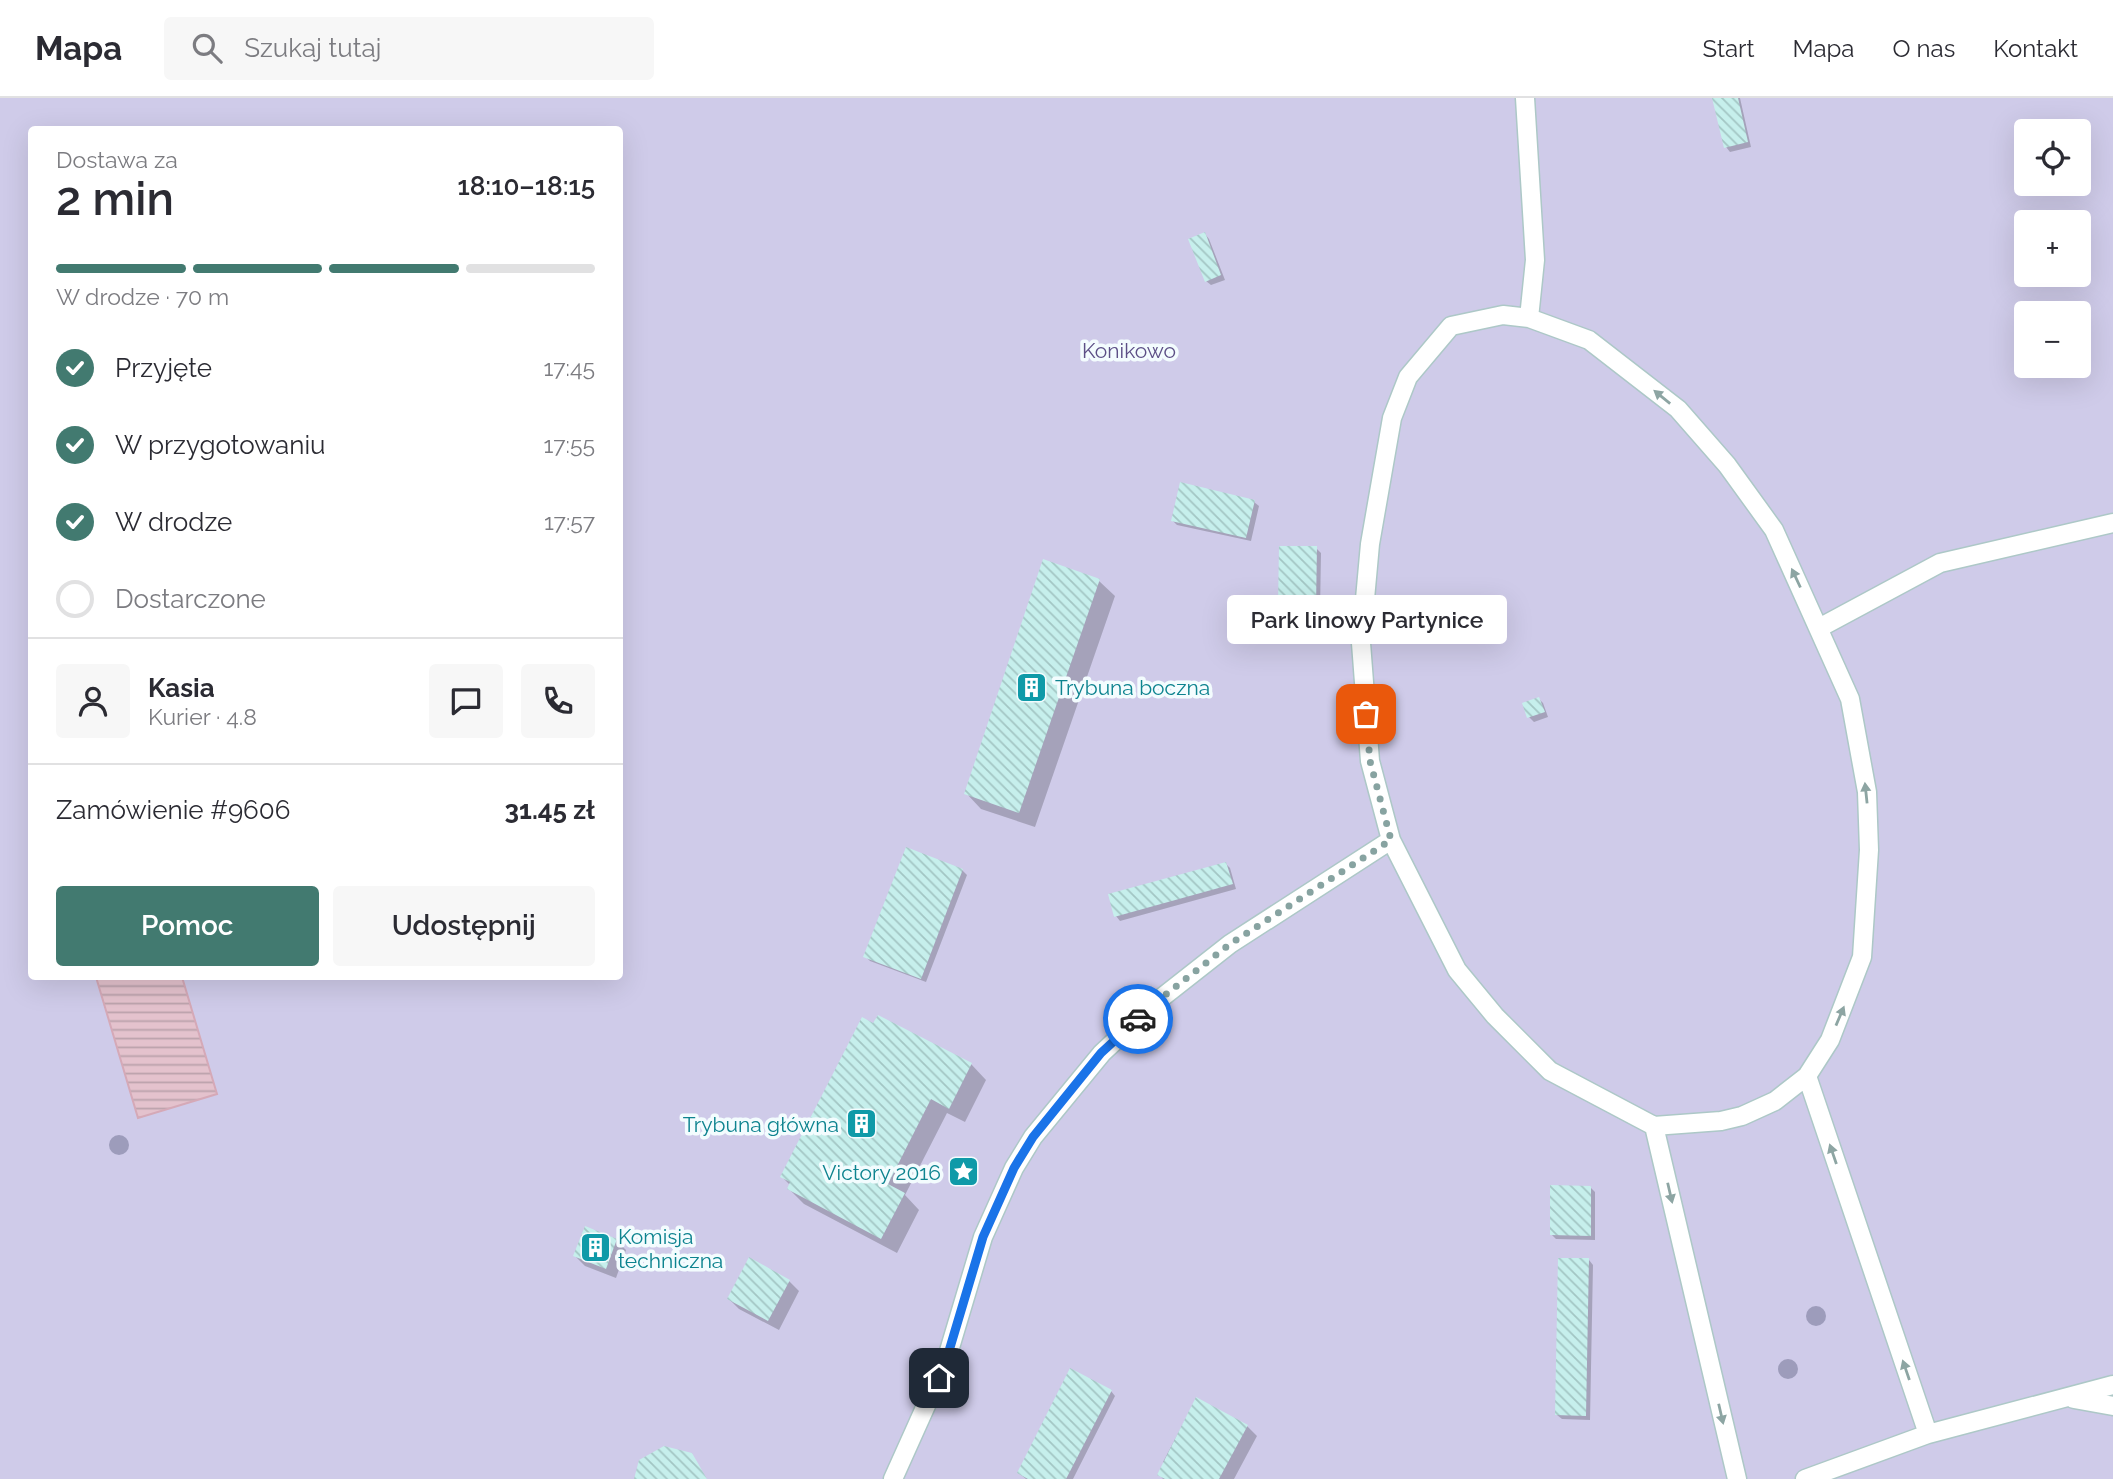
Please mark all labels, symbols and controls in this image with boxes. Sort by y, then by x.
search box [164,17,654,80]
text: Mapa [35,29,122,68]
icon: search [188,29,226,67]
text: Szukaj tutaj [244,33,381,63]
text: Start [1703,34,1755,63]
text: Mapa [1793,34,1854,63]
text: O nas [1892,34,1955,63]
text: Kontakt [1993,34,2078,63]
map controls [2014,119,2091,378]
button: locate [2014,119,2091,196]
text: Dostawa za [56,146,178,173]
text: 18:10–18:15 [457,171,595,201]
text: 2 min [56,172,174,226]
button: + [2014,210,2091,287]
text: W drodze · 70 m [56,283,229,310]
button: − [2014,301,2091,378]
park label: Konikowo [1082,338,1176,363]
icon: check [56,349,94,387]
text: Przyjęte [115,353,212,383]
text: 17:45 [544,354,595,381]
one-way arrow [1654,390,1671,405]
icon: check [56,426,94,464]
text: W przygotowaniu [115,430,326,460]
text: 17:55 [544,431,595,458]
icon: check [56,503,94,541]
text: W drodze [115,507,232,537]
text: 17:57 [544,508,595,535]
one-way arrow [1790,568,1802,588]
text: Dostarczone [115,584,266,614]
callout: Park linowy Partynice [1226,595,1506,644]
text: Park linowy Partynice [1251,606,1483,633]
button: person [56,664,130,738]
button: chat [429,664,503,738]
button: phone [521,664,595,738]
building icon: Trybuna boczna [1015,670,1049,704]
text: Kasia [148,673,215,703]
place label: Trybuna boczna [1055,675,1210,700]
pin [1336,684,1396,744]
icon: bag [1347,695,1385,733]
text: Kurier · 4.8 [148,703,257,730]
one-way arrow [1860,782,1871,804]
text: Zamówienie #9606 [56,795,290,825]
text: 31.45 zł [505,795,595,825]
button: Pomoc [56,886,319,966]
button: Udostępnij [333,886,595,966]
courier [1103,984,1173,1054]
icon: car [1119,1000,1157,1038]
one-way arrow [1835,1006,1846,1027]
building icon: Trybuna główna [845,1107,879,1141]
place label: Trybuna główna [683,1112,839,1137]
one-way arrow [1827,1143,1838,1164]
place icon: Victory 2016 [947,1155,981,1189]
place label: Victory 2016 [822,1160,941,1185]
one-way arrow [1665,1182,1676,1204]
place label: Komisja techniczna [618,1224,723,1273]
building icon: Komisja techniczna [578,1231,612,1265]
pin [909,1348,969,1408]
icon: home [920,1359,958,1397]
one-way arrow [1900,1359,1911,1380]
one-way arrow [1716,1403,1727,1425]

